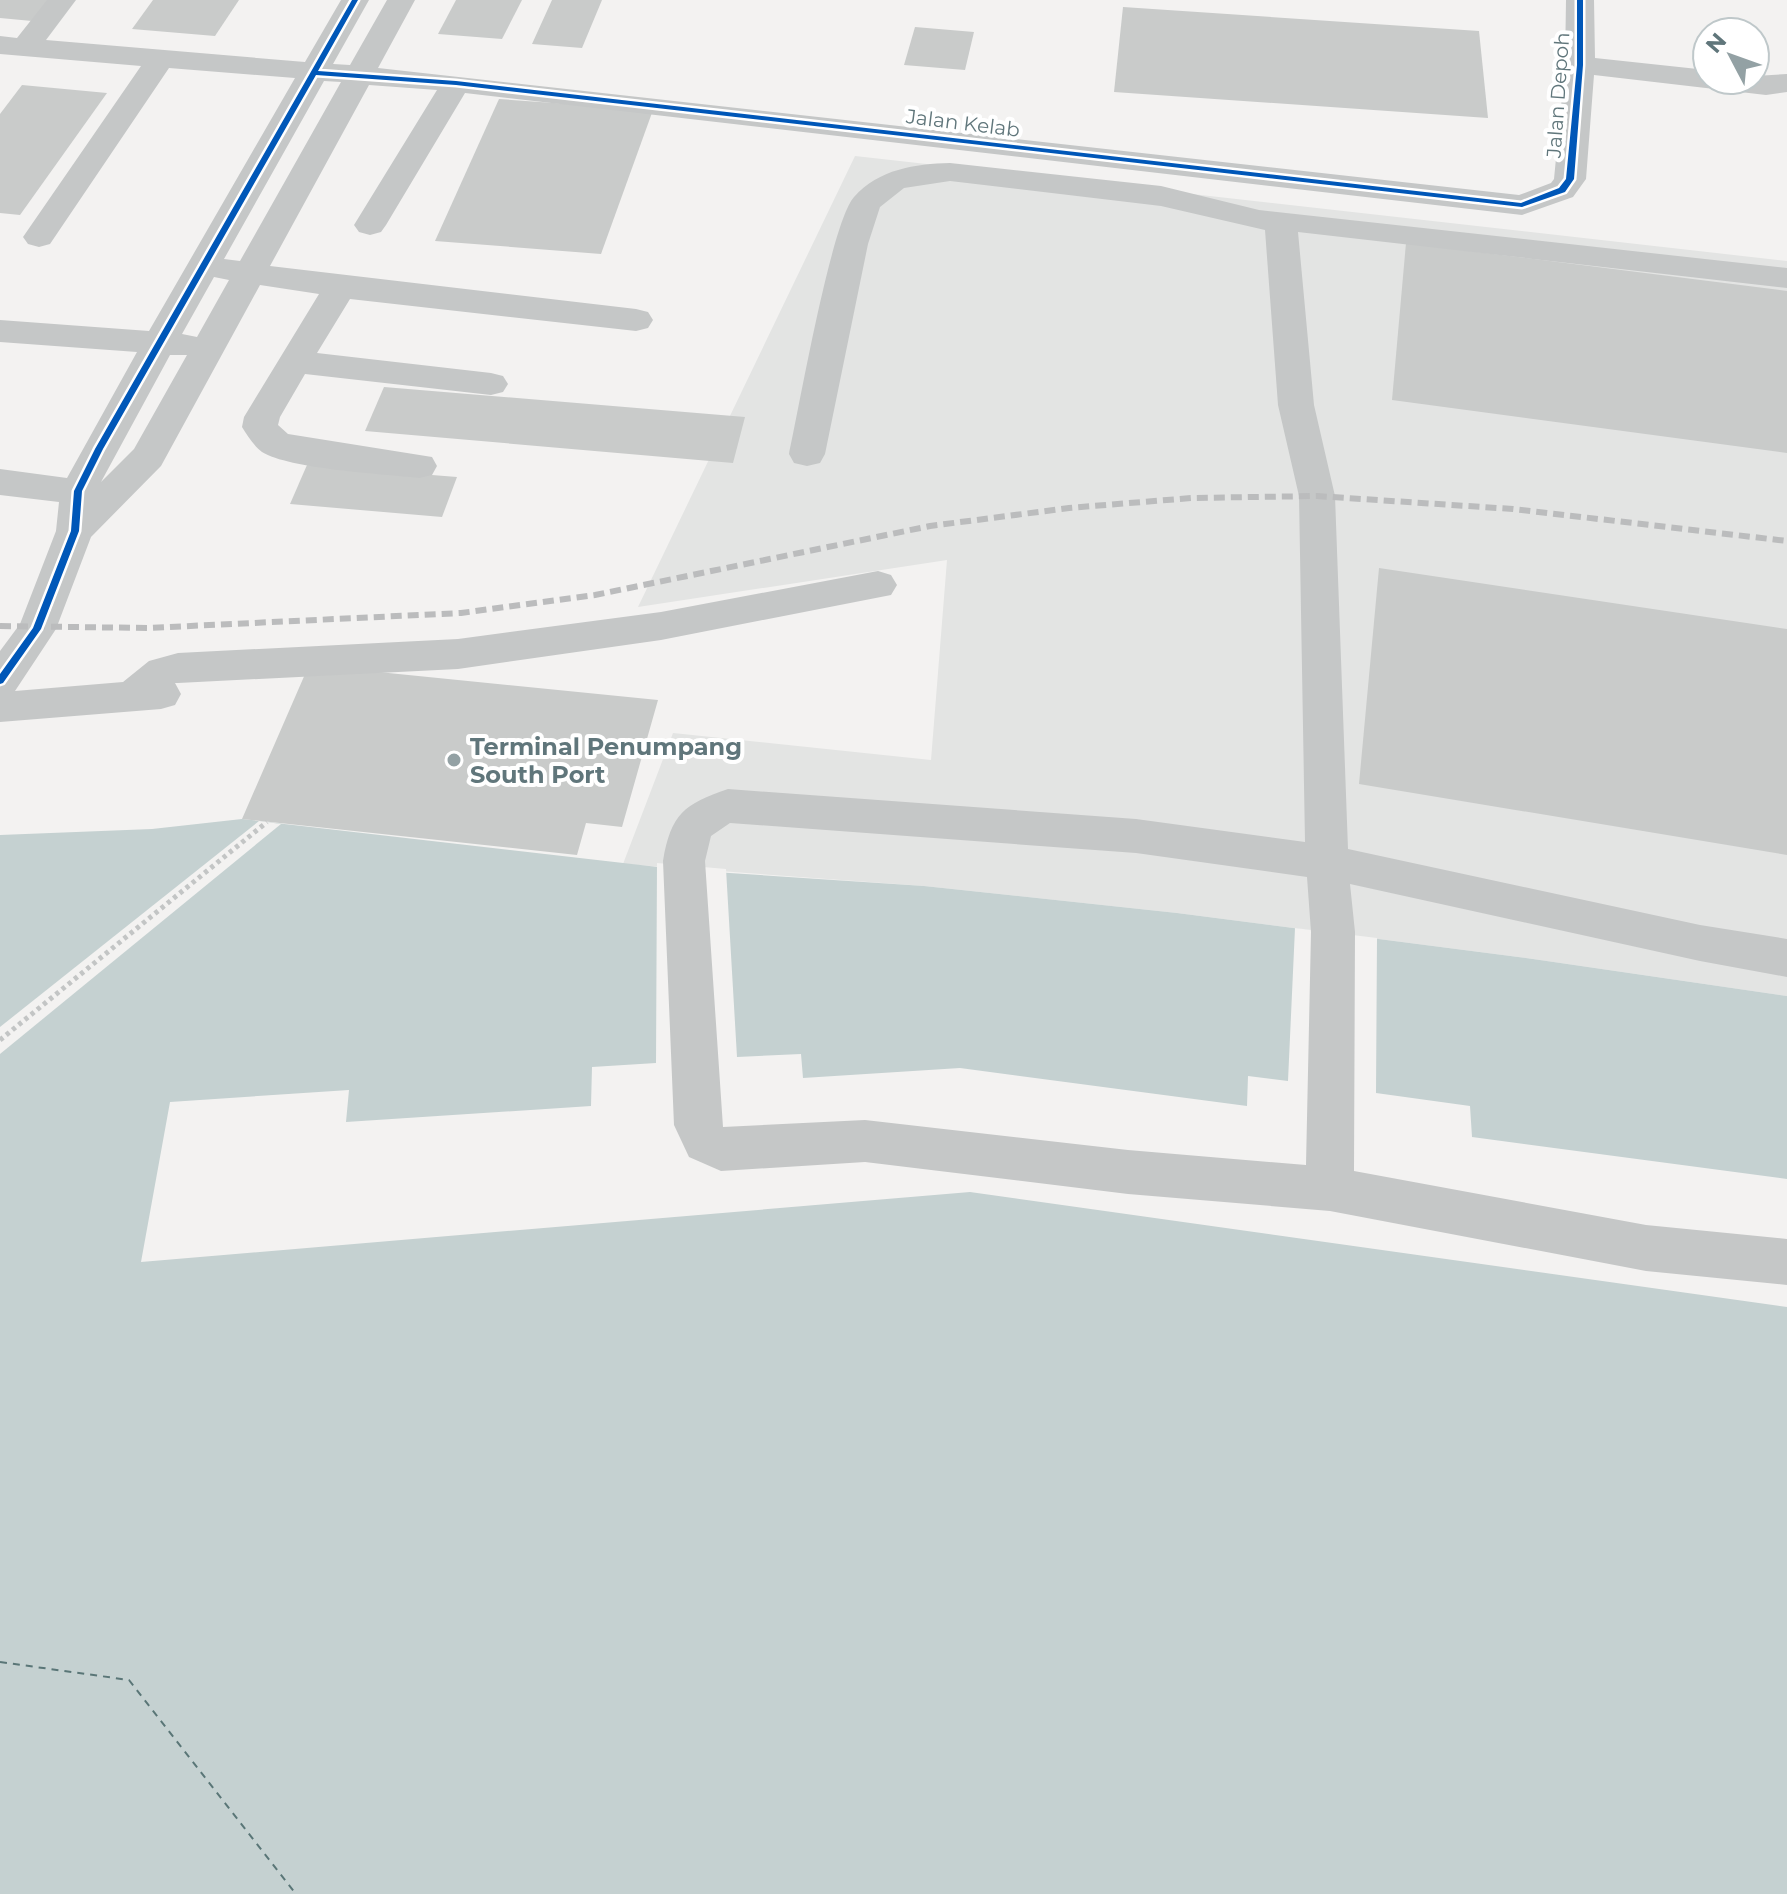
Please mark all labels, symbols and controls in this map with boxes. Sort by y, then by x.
north arrow [1691,16,1771,96]
text: N [1700,28,1732,59]
street label: Jalan Depoh [1542,31,1574,160]
street label: Jalan Kelab [904,104,1021,142]
place label: Terminal Penumpang South Port [470,732,742,789]
marker: Terminal Penumpang South Port [445,751,463,769]

